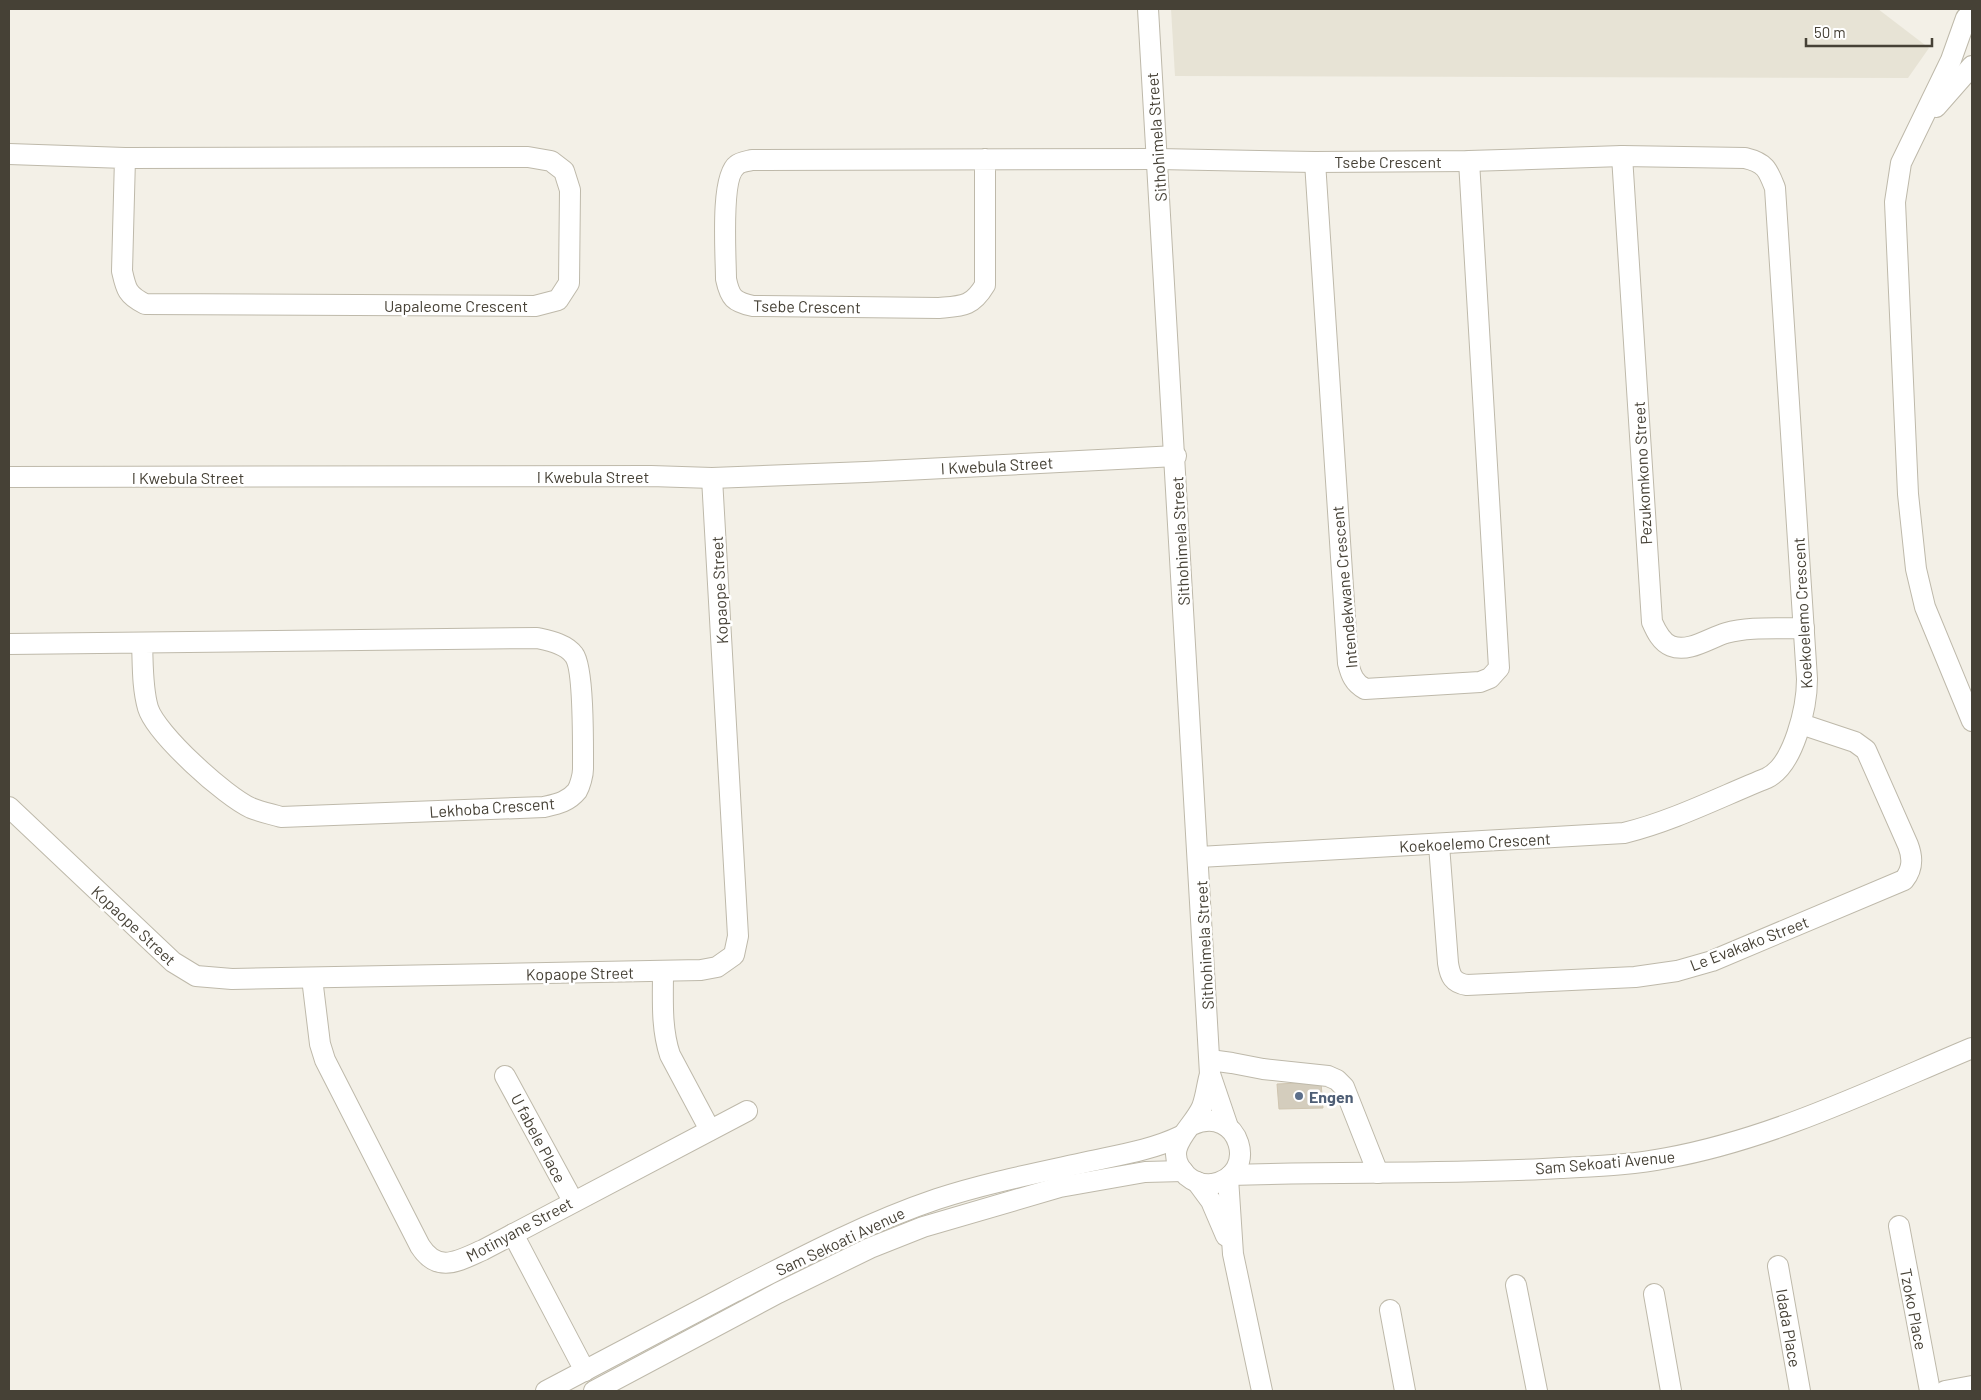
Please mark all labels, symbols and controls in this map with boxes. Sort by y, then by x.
scale bar [1806,15,1932,47]
text: 50 m [1814,23,1846,41]
street label: Sithohimela Street [1142,72,1170,202]
street label: Tsebe Crescent [1334,152,1442,171]
street label: Uapaleome Crescent [384,296,528,315]
street label: Tsebe Crescent [753,296,861,316]
street label: Pezukomkono Street [1629,401,1655,545]
street label: I Kwebula Street [940,453,1054,477]
street label: I Kwebula Street [537,467,649,486]
street label: I Kwebula Street [132,468,244,487]
street label: Sithohimela Street [1167,476,1193,606]
street label: Intendekwane Crescent [1327,505,1361,669]
street label: Kopaope Street [707,536,731,644]
street label: Koekoelemo Crescent [1789,537,1815,689]
street label: Lekhoba Crescent [429,793,555,821]
street label: Koekoelemo Crescent [1399,829,1551,855]
street label: Sithohimela Street [1191,880,1217,1010]
street label: Kopaope Street [88,881,180,969]
street label: Le Evakako Street [1687,912,1811,974]
street label: Kopaope Street [526,963,634,983]
place label: Engen [1309,1087,1353,1106]
street label: U fabele Place [508,1090,570,1186]
marker: Engen [1293,1090,1305,1102]
street label: Sam Sekoati Avenue [1534,1146,1676,1178]
street label: Motinyane Street [463,1193,575,1265]
street label: Sam Sekoati Avenue [772,1203,908,1279]
street label: Tzoko Place [1897,1267,1931,1351]
street label: Idada Place [1773,1287,1805,1369]

